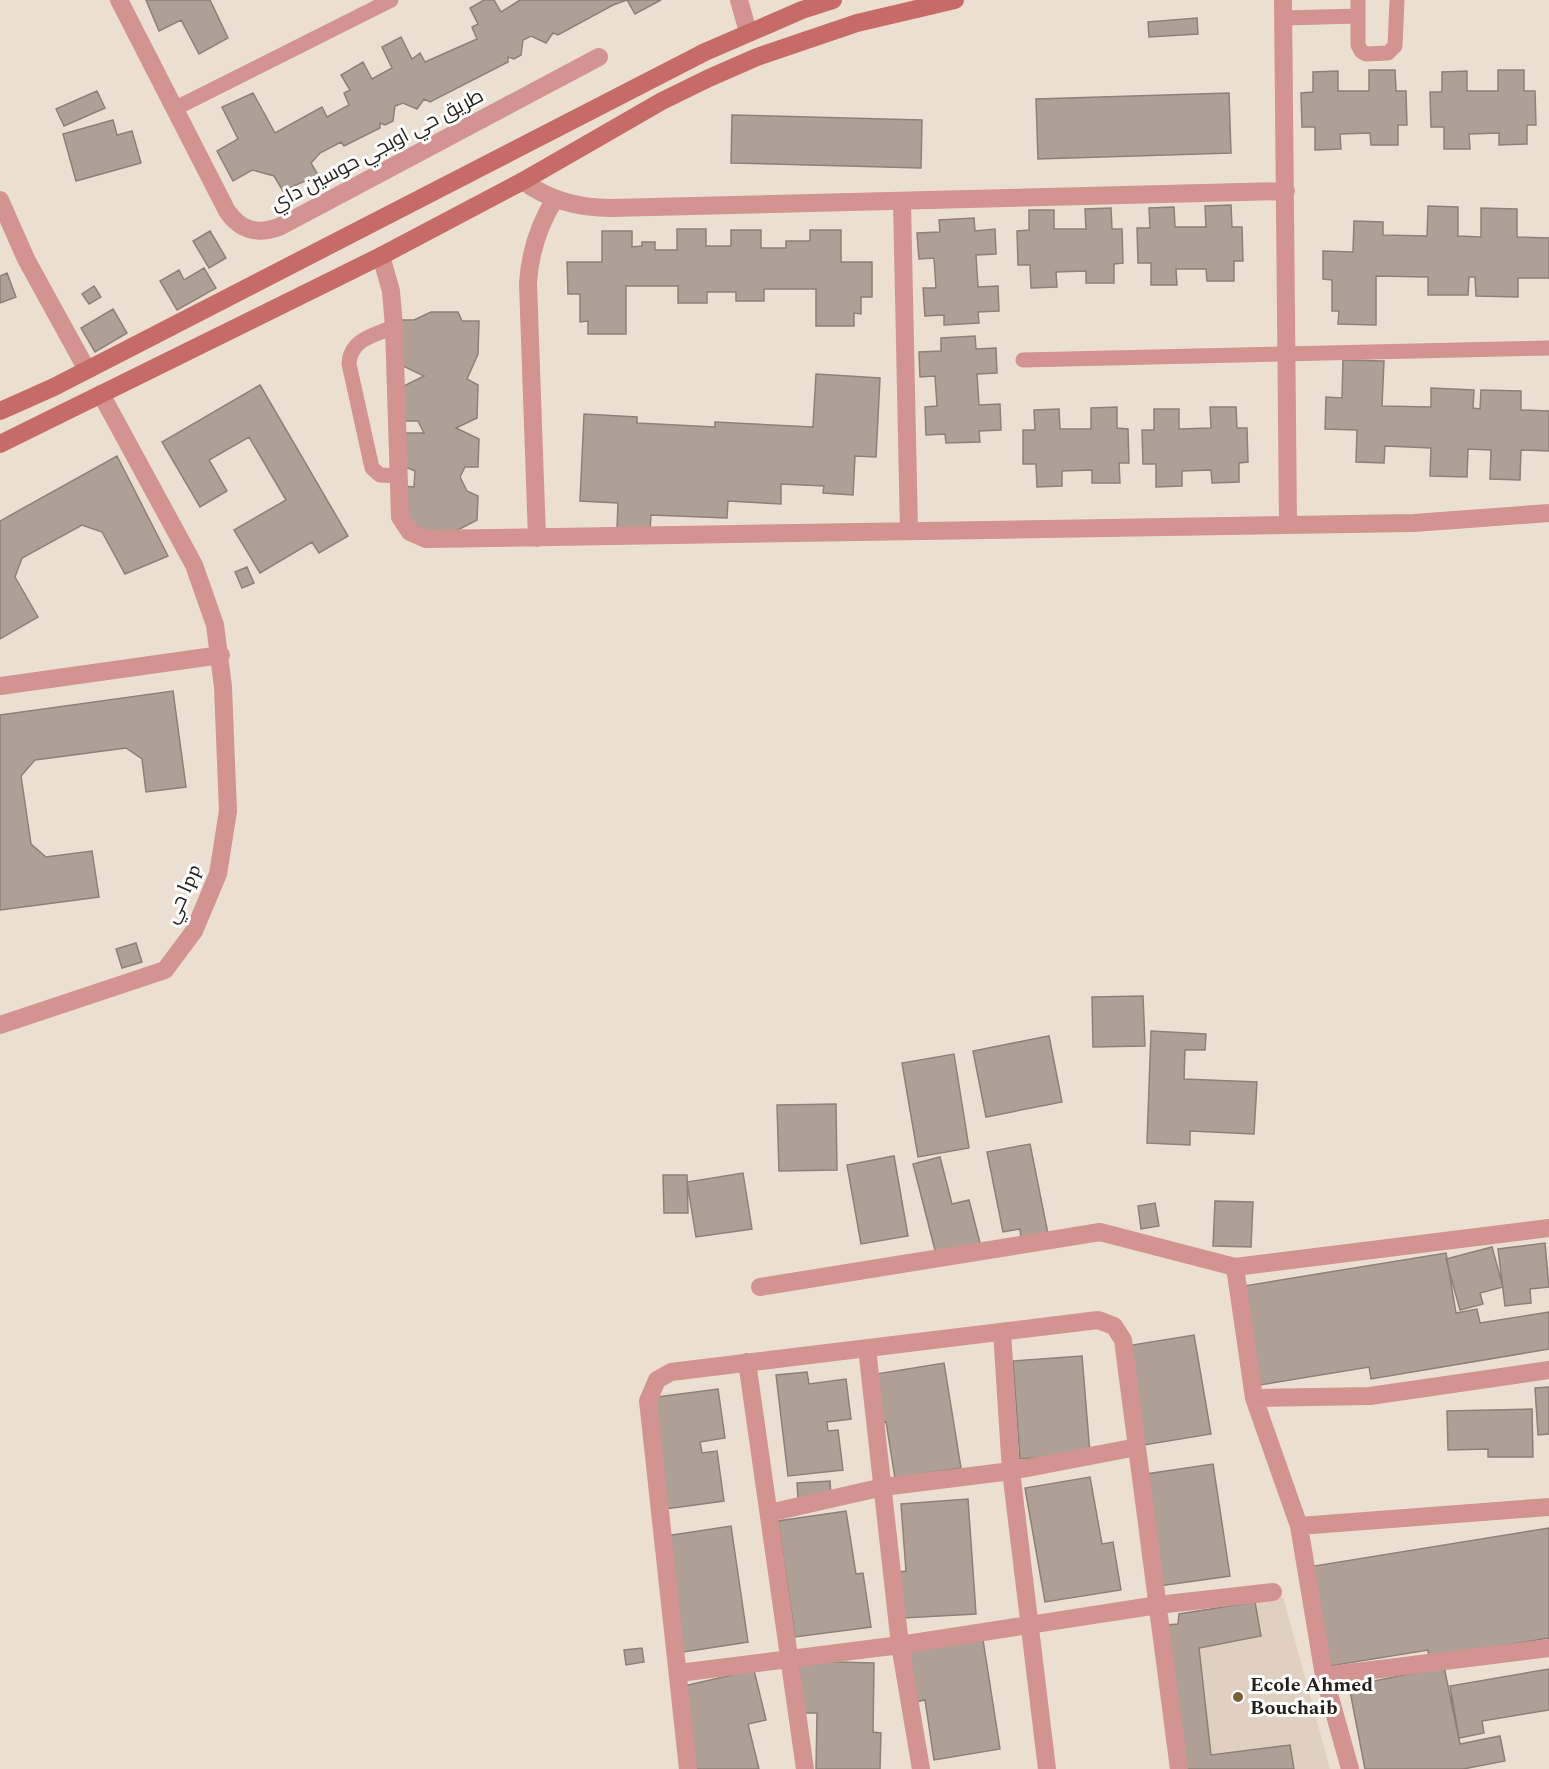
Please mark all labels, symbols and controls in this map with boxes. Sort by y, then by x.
street label: طريق حي اوبجي حوسين داي [265,81,489,219]
street label: حي lpp [157,859,209,929]
place label: Ecole Ahmed Bouchaib [1250,1670,1373,1723]
marker: Ecole Ahmed Bouchaib [1231,1690,1245,1704]

